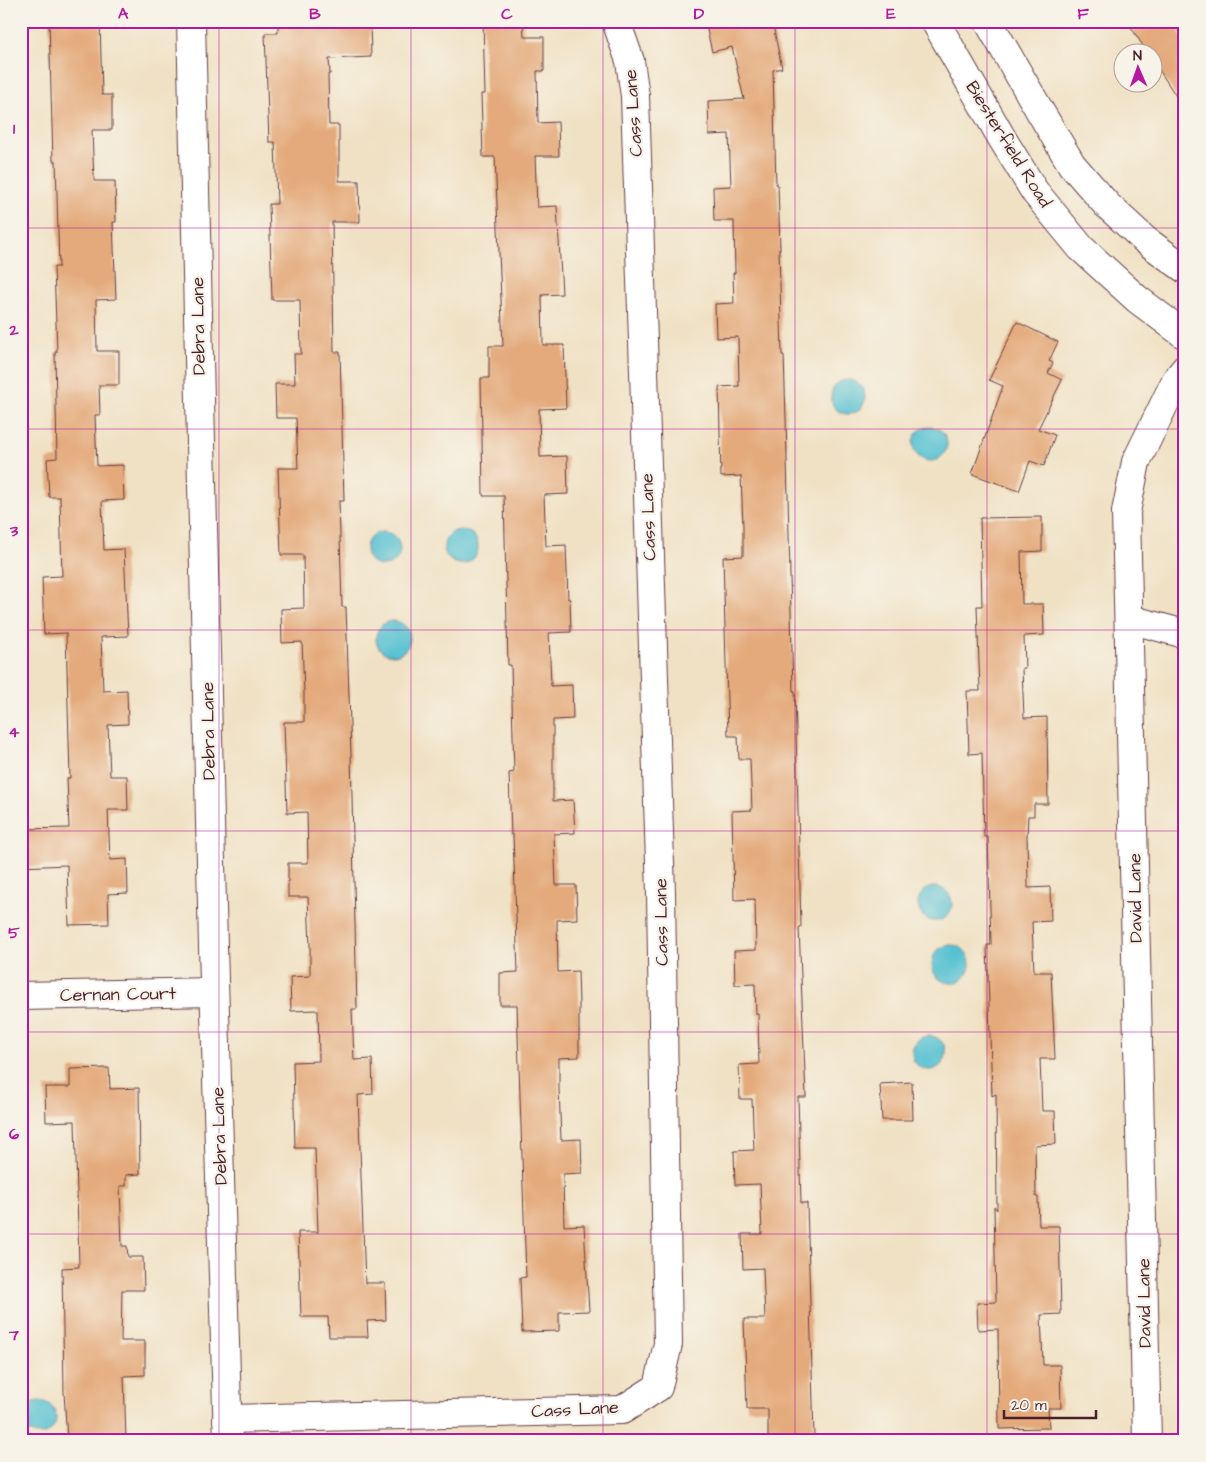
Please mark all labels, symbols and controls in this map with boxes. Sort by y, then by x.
text: A [118,3,129,25]
text: B [309,3,321,25]
text: C [501,3,513,25]
text: D [694,3,705,25]
text: E [886,3,896,25]
text: F [1077,3,1089,25]
north arrow [1114,42,1164,92]
text: N [1133,46,1143,66]
street label: Cass Lane [618,68,649,158]
street label: Biesterfield Road [960,76,1058,212]
text: 1 [13,118,16,140]
street label: Debra Lane [185,276,212,375]
text: 2 [8,319,19,341]
street label: Cass Lane [634,473,663,561]
text: 3 [9,520,19,542]
street label: Debra Lane [195,681,222,780]
text: 4 [9,721,20,743]
street label: David Lane [1122,853,1149,943]
street label: Cass Lane [648,878,675,966]
text: 5 [8,922,20,944]
street label: Cernan Court [60,981,177,1008]
street label: Debra Lane [205,1086,234,1185]
text: 6 [9,1123,19,1145]
street label: David Lane [1131,1258,1158,1348]
text: 7 [8,1324,19,1346]
scale bar [1004,1387,1096,1419]
street label: Cass Lane [531,1395,620,1424]
text: 20 m [1011,1395,1047,1416]

